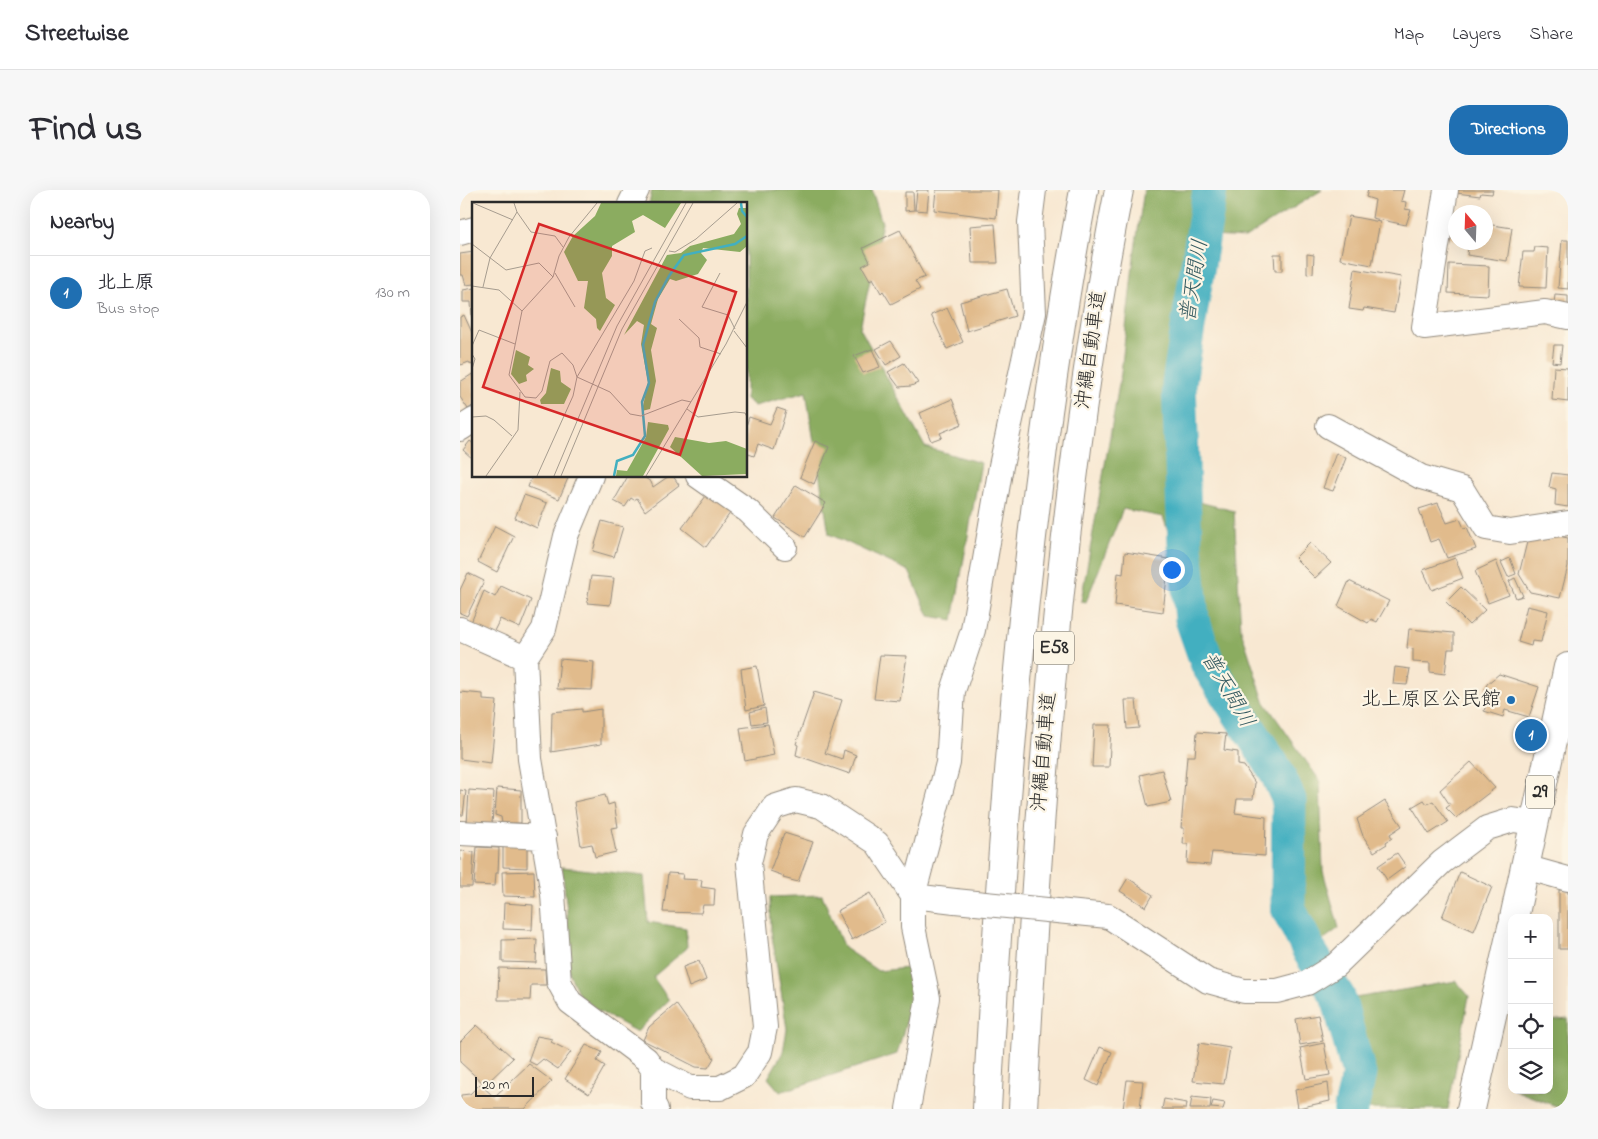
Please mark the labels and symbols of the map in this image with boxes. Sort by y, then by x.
inset map [472,202,748,478]
north arrow [1448,205,1493,250]
water label: 普天間川 [1174,237,1216,325]
street label: 沖縄自動車道 [1069,289,1115,411]
your location [1159,557,1185,583]
road number: E58 [1034,632,1074,664]
water label: 普天間川 [1193,646,1261,734]
place label: 北上原区公民館 [1361,686,1501,715]
street label: 沖縄自動車道 [1025,691,1065,813]
marker: 北上原区公民館 [1505,694,1517,706]
pin: 1 [1515,716,1547,754]
road number: 29 [1526,776,1554,808]
scale bar [475,1074,534,1097]

